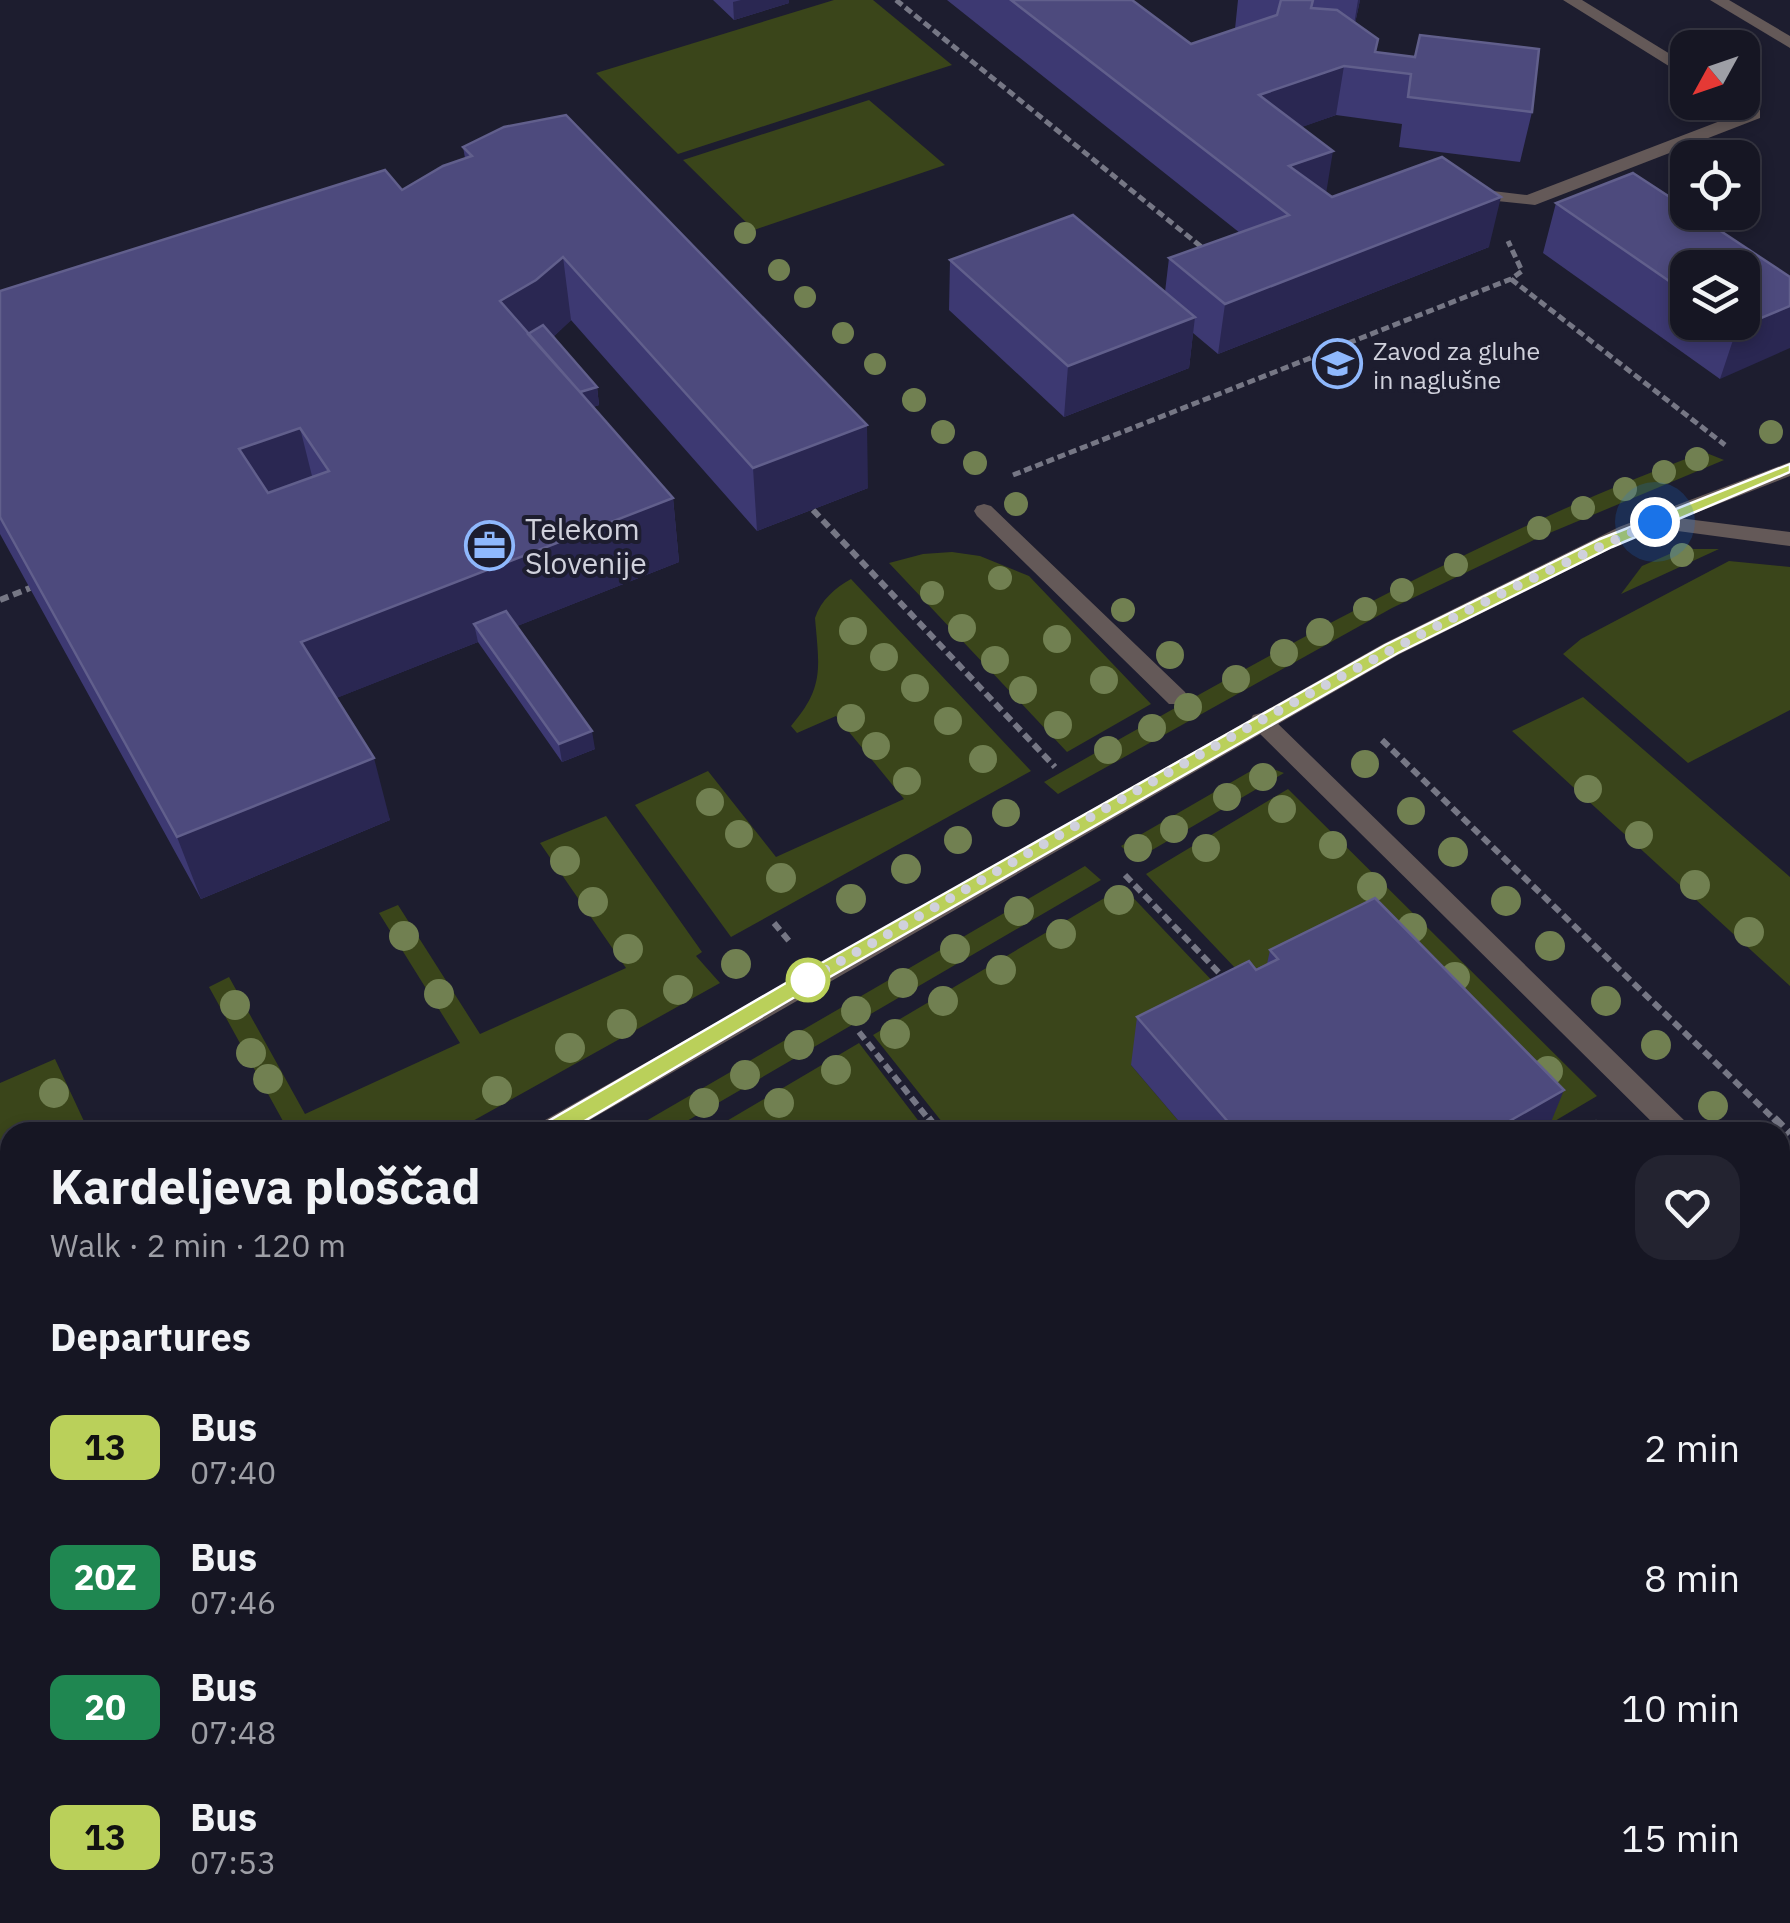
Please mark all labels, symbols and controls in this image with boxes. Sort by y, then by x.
north arrow [1670,30,1760,120]
map controls [1670,30,1760,340]
button: locate [1670,140,1760,230]
button: layers [1670,250,1760,340]
place label: Zavod za gluhe in naglušne [1373,334,1540,396]
school or university icon: Zavod za gluhe in naglušne [1312,338,1364,390]
your location [1630,497,1680,547]
place label: Telekom Slovenije [525,509,647,582]
office icon: Telekom Slovenije [464,519,516,571]
unlabelled marker [787,959,829,1001]
text: Kardeljeva ploščad [50,1155,481,1217]
button: heart [1635,1155,1740,1260]
text: Walk · 2 min · 120 m [50,1224,346,1266]
text: Departures [50,1312,251,1361]
text: Bus [190,1402,257,1451]
text: 2 min [1644,1423,1740,1472]
text: 13 [84,1424,126,1470]
text: 07:40 [190,1451,276,1493]
text: Bus [190,1532,257,1581]
text: 8 min [1644,1553,1740,1602]
text: 20Z [73,1554,137,1600]
text: 07:46 [190,1581,276,1623]
text: Bus [190,1662,257,1711]
text: 10 min [1621,1683,1740,1732]
text: 20 [84,1684,126,1730]
text: 07:48 [190,1711,276,1753]
text: Bus [190,1792,257,1841]
text: 15 min [1621,1813,1740,1862]
text: 13 [84,1814,126,1860]
text: 07:53 [190,1841,276,1883]

